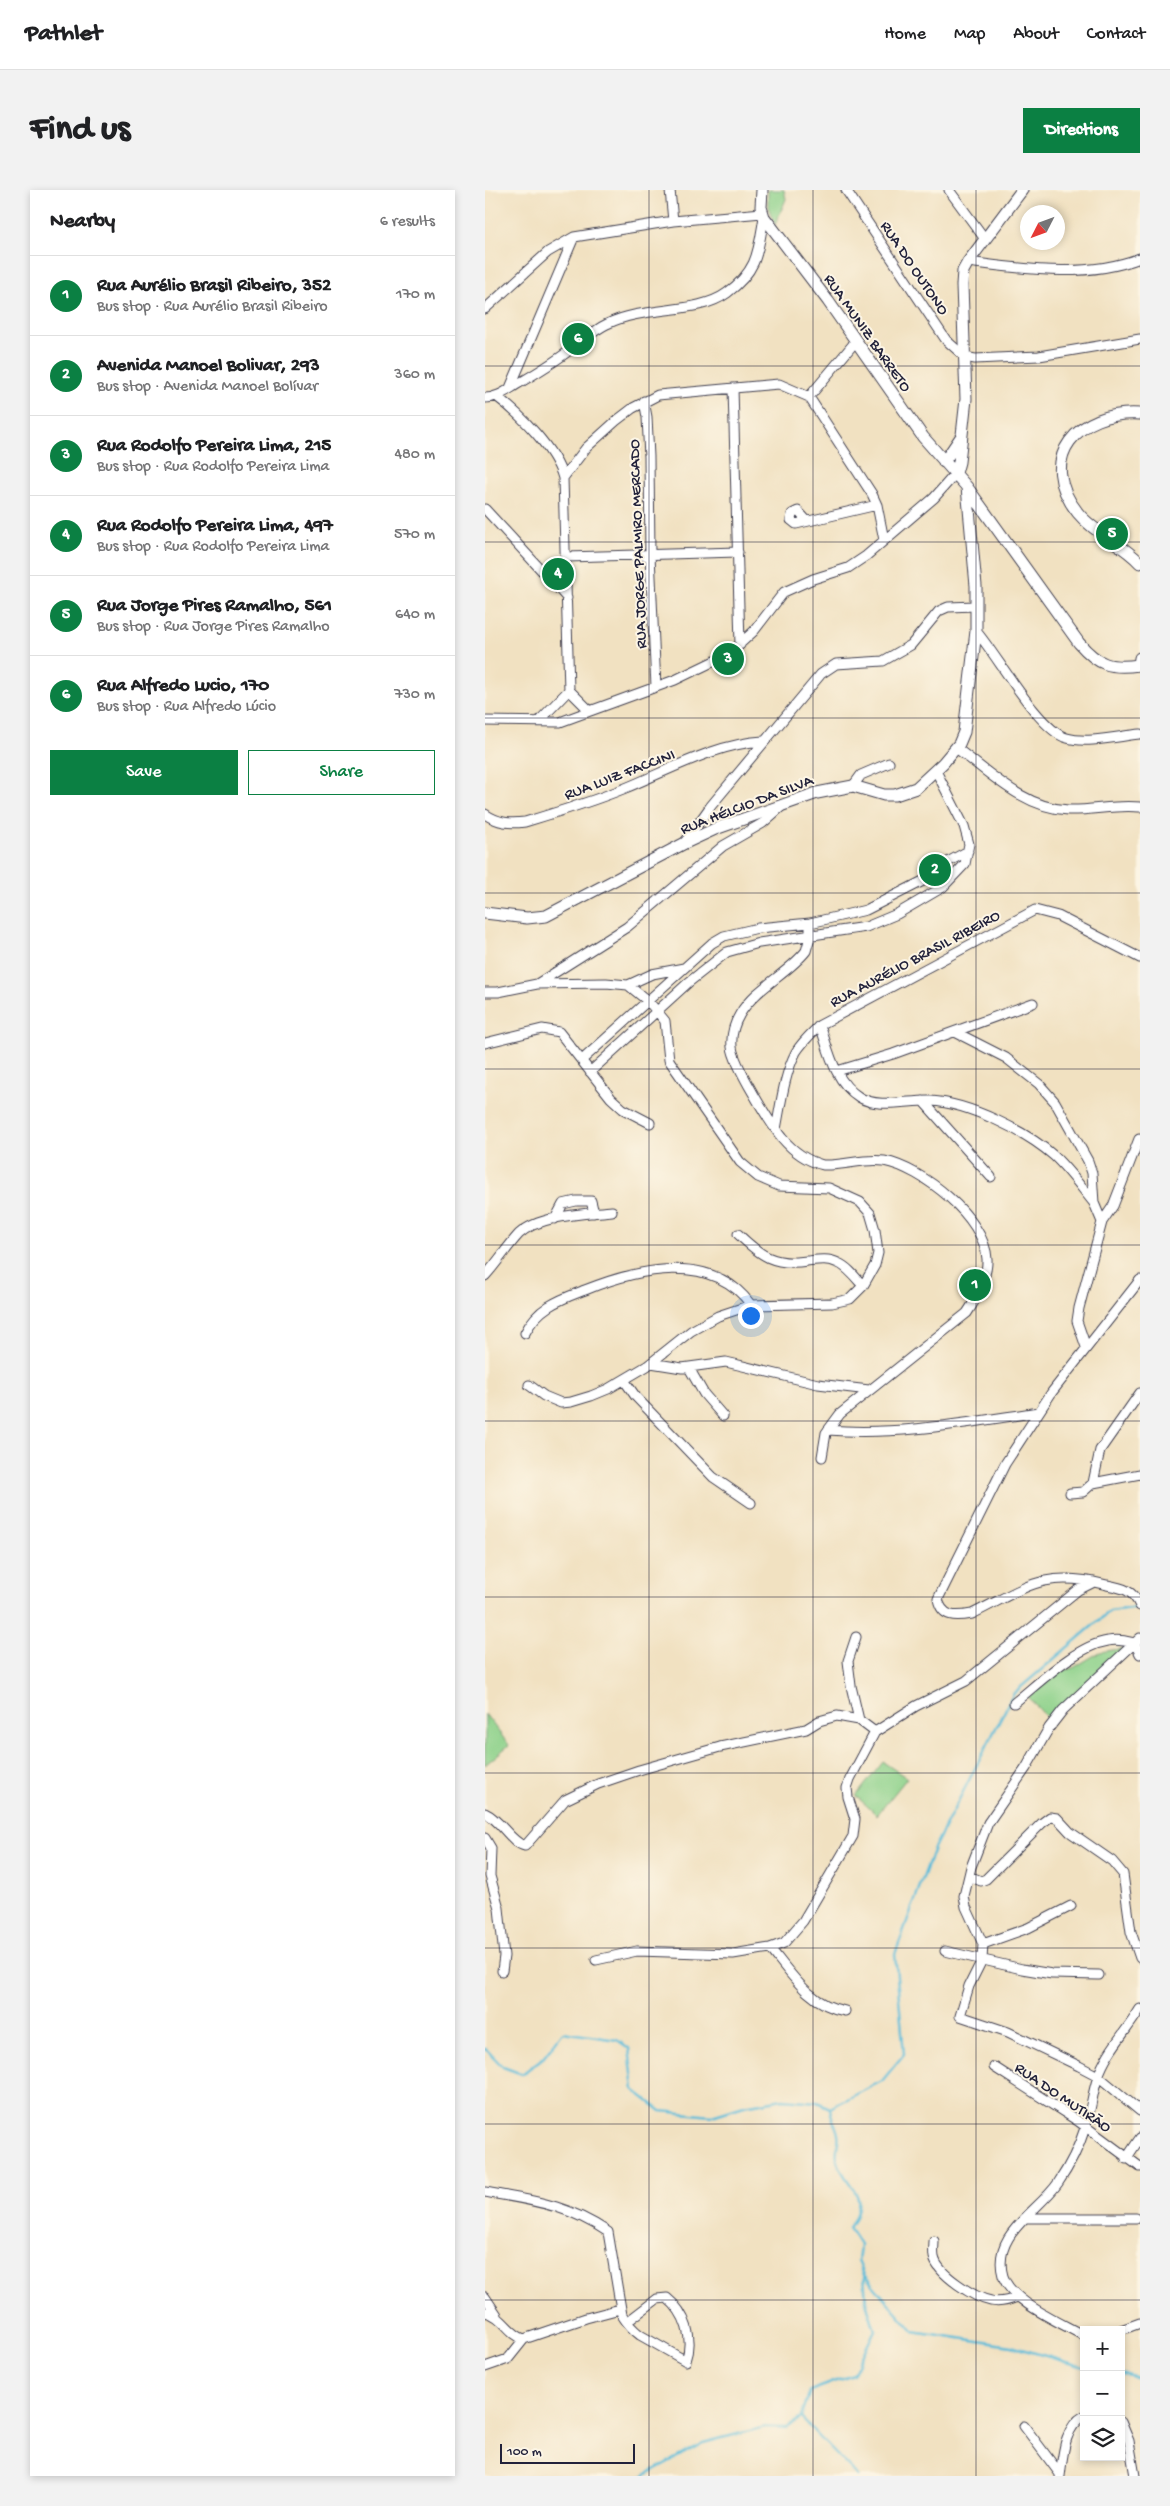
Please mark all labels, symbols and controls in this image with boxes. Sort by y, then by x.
text: Pathlet [25,20,102,49]
text: Home [884,24,926,45]
text: Map [954,24,985,45]
text: About [1013,24,1059,45]
text: Contact [1087,24,1145,45]
button: Directions [1023,108,1140,153]
text: Find us [30,110,130,151]
north arrow [1020,205,1065,250]
text: Nearby [50,210,115,235]
text: 6 results [380,213,435,232]
street label: RUA DO OUTONO [875,218,952,320]
street label: RUA MUNIZ BARRETO [818,271,914,397]
text: Rua Aurélio Brasil Ribeiro, 352 [97,275,331,298]
text: 1 [63,286,69,305]
text: 170 m [396,286,435,305]
text: Bus stop · Rua Aurélio Brasil Ribeiro [97,298,327,317]
pin: 6 [562,320,594,358]
text: Avenida Manoel Bolivar, 293 [97,355,320,378]
text: 2 [62,366,70,385]
text: 360 m [394,366,435,385]
text: Bus stop · Avenida Manoel Bolívar [97,378,318,397]
text: Rua Rodolfo Pereira Lima, 215 [97,435,331,458]
street label: RUA JORGE PALMIRO MERCADO [626,438,653,649]
text: 3 [62,446,70,465]
text: 480 m [394,446,435,465]
text: Bus stop · Rua Rodolfo Pereira Lima [97,458,329,477]
text: Rua Rodolfo Pereira Lima, 497 [97,515,333,538]
pin: 5 [1096,515,1128,553]
text: 4 [62,526,70,545]
text: 570 m [394,526,435,545]
text: Bus stop · Rua Rodolfo Pereira Lima [97,538,329,557]
pin: 4 [542,555,574,593]
text: Rua Jorge Pires Ramalho, 561 [97,595,332,618]
text: 5 [62,606,70,625]
text: 640 m [395,606,435,625]
text: Bus stop · Rua Jorge Pires Ramalho [97,618,330,637]
pin: 3 [712,640,744,678]
text: Rua Alfredo Lucio, 170 [97,675,269,698]
text: 6 [62,686,70,705]
text: 730 m [394,686,435,705]
text: Bus stop · Rua Alfredo Lúcio [97,698,276,717]
street label: RUA LUIZ FACCINI [562,746,678,806]
button: Save [50,750,238,795]
button: Share [248,750,435,795]
street label: RUA HÉLCIO DA SILVA [678,772,818,840]
pin: 2 [919,851,951,889]
street label: RUA AURÉLIO BRASIL RIBEIRO [827,907,1004,1013]
pin: 1 [959,1266,991,1304]
your location [738,1303,764,1329]
street label: RUA DO MUTIRÃO [1010,2059,1115,2138]
map controls [1080,2326,1125,2461]
button: + [1080,2326,1125,2371]
button: − [1080,2371,1125,2416]
button: layers [1080,2416,1125,2461]
scale bar [500,2441,635,2464]
text: 100 m [507,2444,542,2461]

